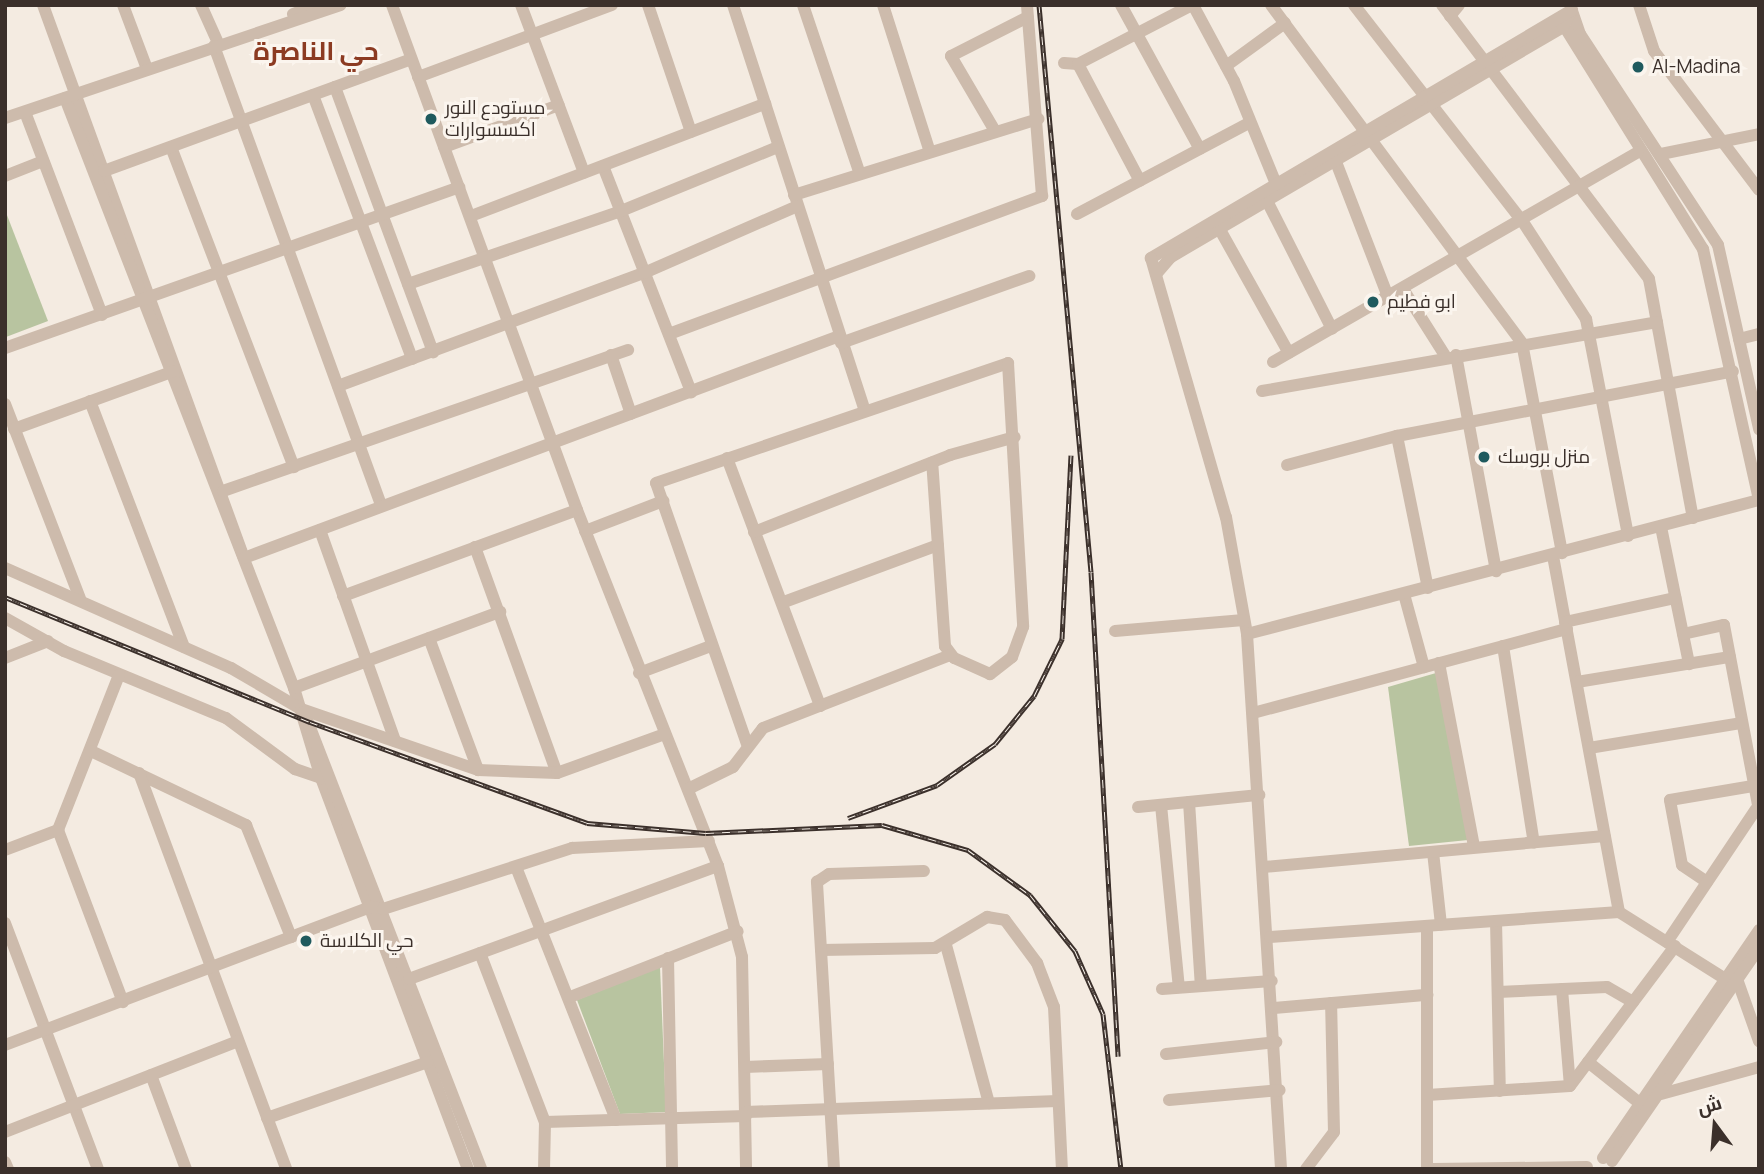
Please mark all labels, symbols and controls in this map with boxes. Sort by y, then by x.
district label: حي الناصرة [253,35,379,67]
place label: Al-Madina [1652,56,1741,78]
marker: Al-Madina [1630,59,1646,75]
place label: مستودع النور اكسسوارات [445,97,545,141]
marker: مستودع النور اكسسوارات [423,111,439,127]
place label: ابو فطيم [1387,291,1456,313]
marker: ابو فطيم [1365,294,1381,310]
place label: منزل بروسك [1498,446,1590,468]
marker: منزل بروسك [1476,449,1492,465]
place label: حي الكلاسة [320,930,413,952]
marker: حي الكلاسة [298,933,314,949]
text: ش [1694,1089,1725,1121]
north arrow [1680,1090,1750,1160]

